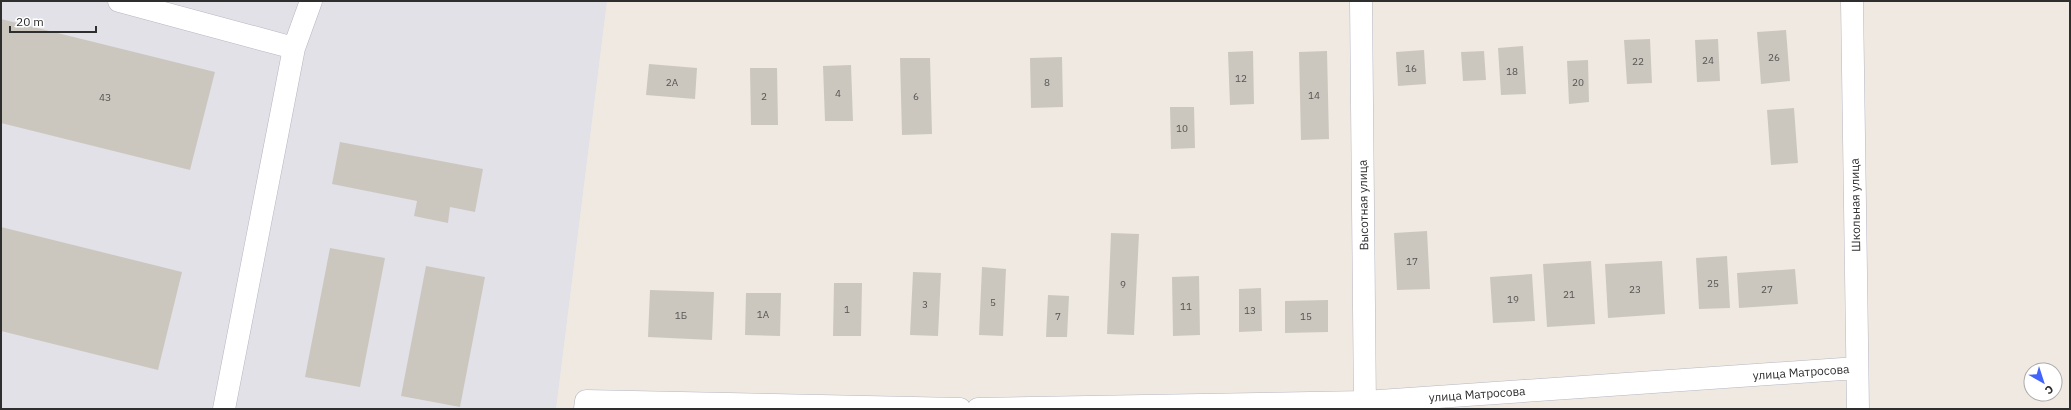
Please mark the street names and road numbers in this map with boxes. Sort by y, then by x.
street label: Школьная улица [1847,158,1863,252]
street label: Высотная улица [1355,159,1371,250]
street label: улица Матросова [1752,361,1851,383]
street label: улица Матросова [1428,383,1527,405]

